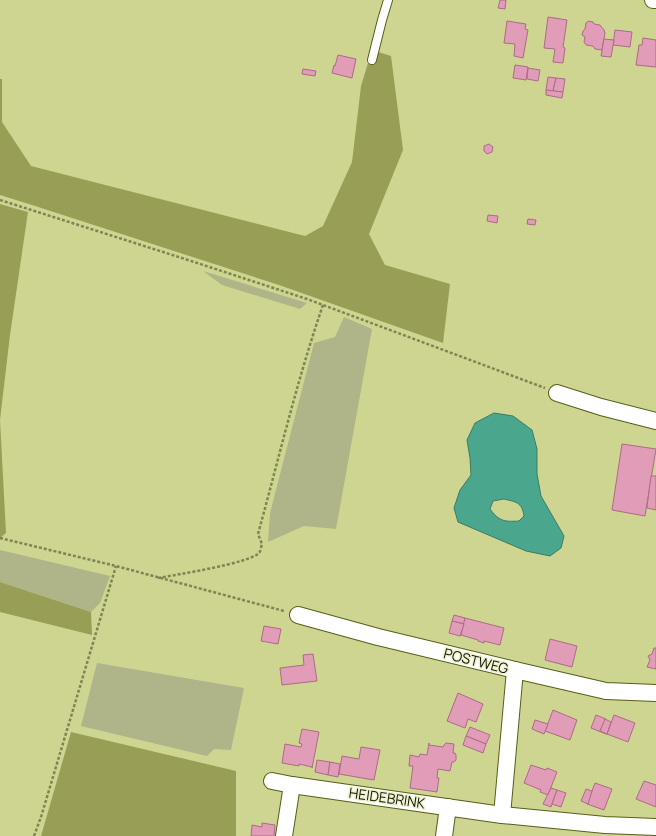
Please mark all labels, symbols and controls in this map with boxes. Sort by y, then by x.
street label: POSTWEG [442,643,511,678]
street label: HEIDEBRINK [348,783,427,812]

